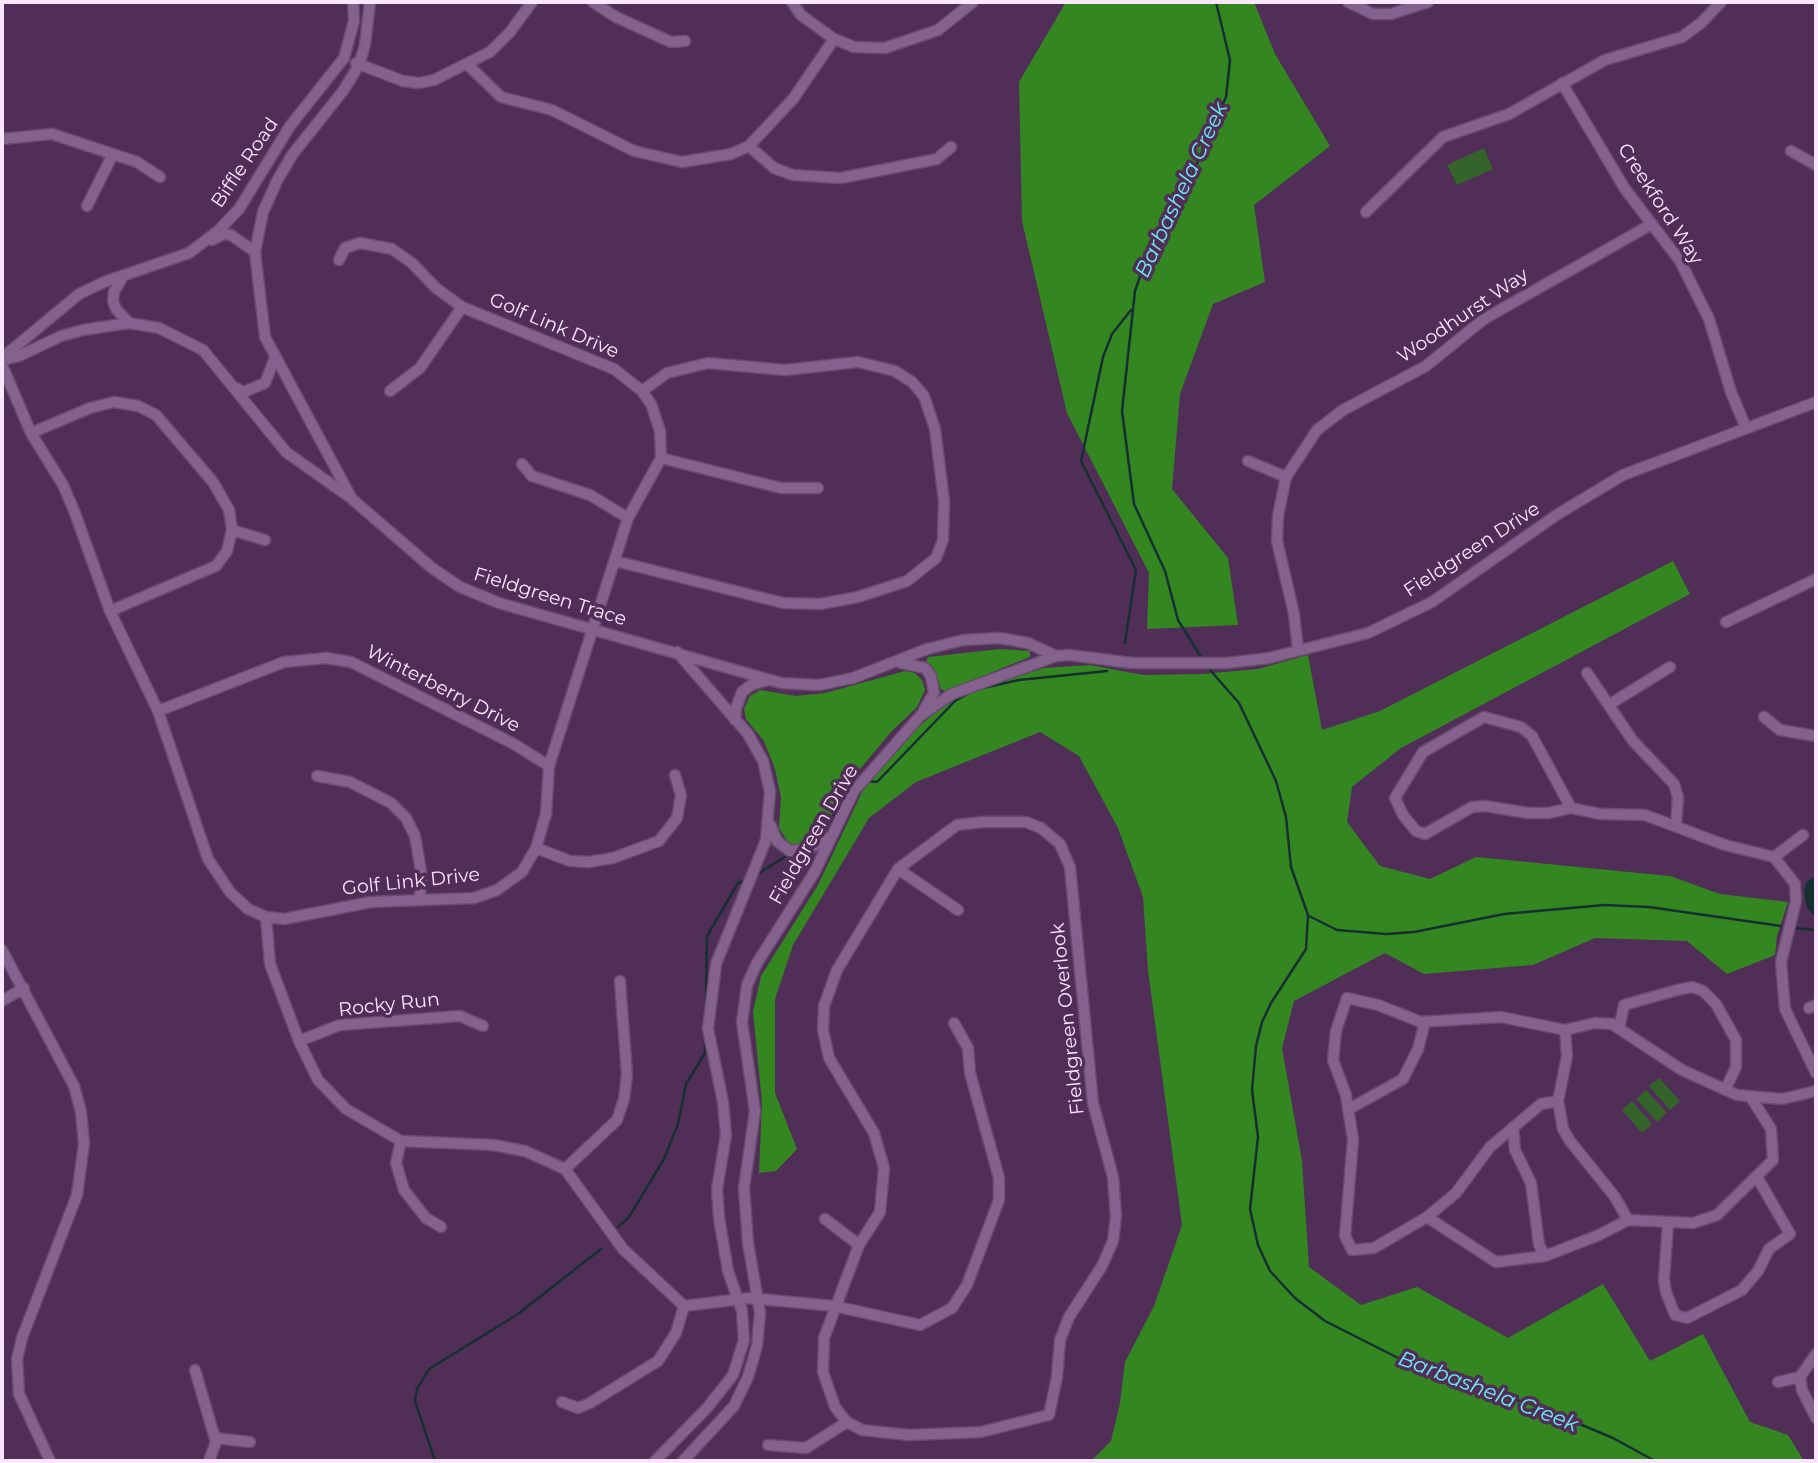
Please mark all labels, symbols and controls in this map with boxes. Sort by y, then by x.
water label: Barbashela Creek [1130,98,1234,282]
street label: Biffle Road [207,114,283,212]
street label: Creekford Way [1612,139,1708,269]
street label: Woodhurst Way [1393,264,1533,368]
street label: Golf Link Drive [486,288,622,364]
street label: Fieldgreen Drive [1400,498,1544,602]
street label: Fieldgreen Trace [471,563,629,631]
street label: Winterberry Drive [362,640,524,738]
street label: Fieldgreen Drive [765,761,863,909]
street label: Golf Link Drive [341,863,481,901]
street label: Fieldgreen Overlook [1047,922,1089,1116]
street label: Rocky Run [337,988,441,1022]
water label: Barbashela Creek [1395,1346,1581,1438]

